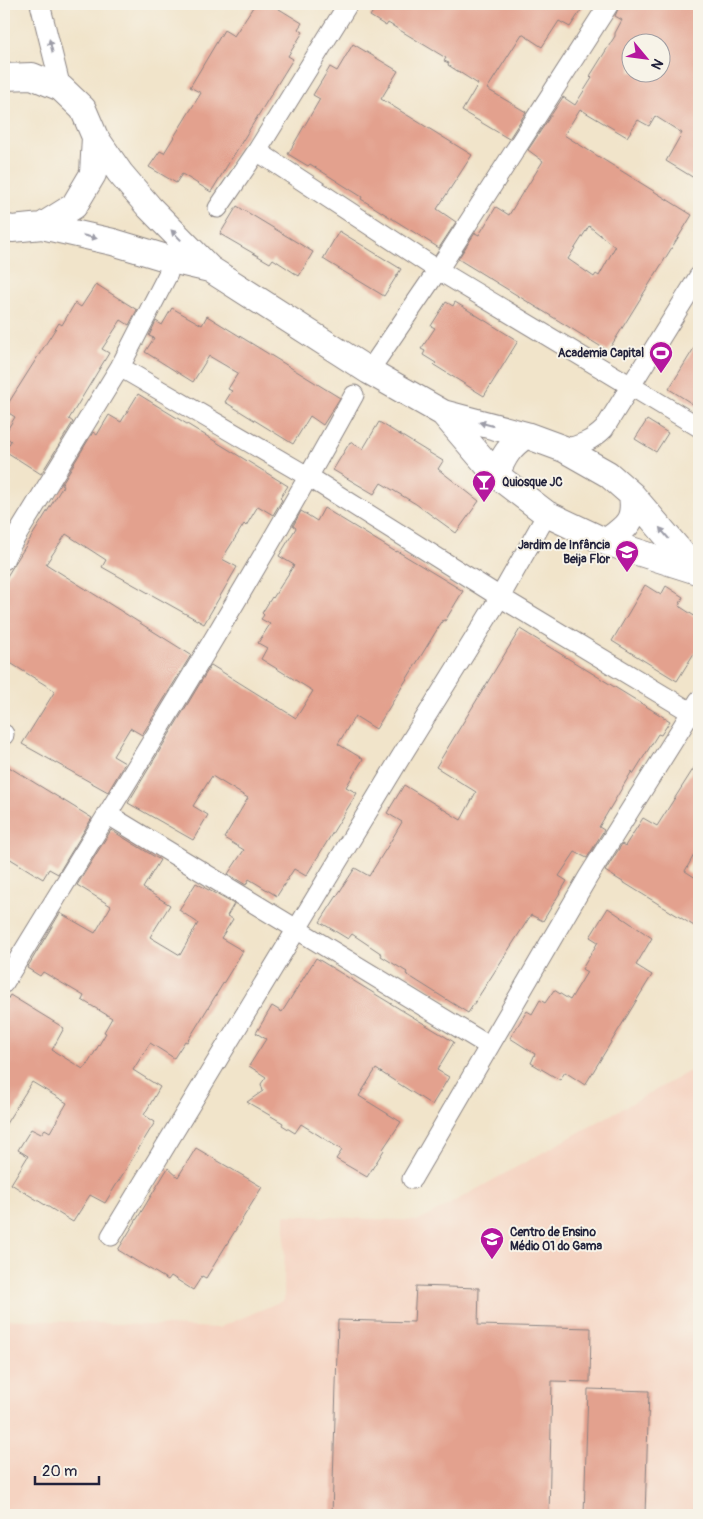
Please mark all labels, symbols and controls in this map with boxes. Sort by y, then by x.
north arrow [620,32,670,82]
one-way arrow [47,38,55,53]
text: N [647,56,667,72]
one-way arrow [170,229,182,241]
one-way arrow [82,233,97,241]
sports icon: Academia Capital [648,340,674,374]
place label: Academia Capital [558,346,644,361]
one-way arrow [478,420,493,428]
bar icon: Quiosque JC [471,469,497,503]
place label: Quiosque JC [502,475,563,490]
one-way arrow [659,527,670,540]
place label: Jardim de Infância Beija Flor [518,538,611,567]
school or university icon: Jardim de Infância Beija Flor [614,539,640,573]
place label: Centro de Ensino Médio 01 do Gama [510,1225,602,1254]
school or university icon: Centro de Ensino Médio 01 do Gama [479,1226,505,1260]
scale bar [35,1454,99,1486]
text: 20 m [42,1462,77,1481]

